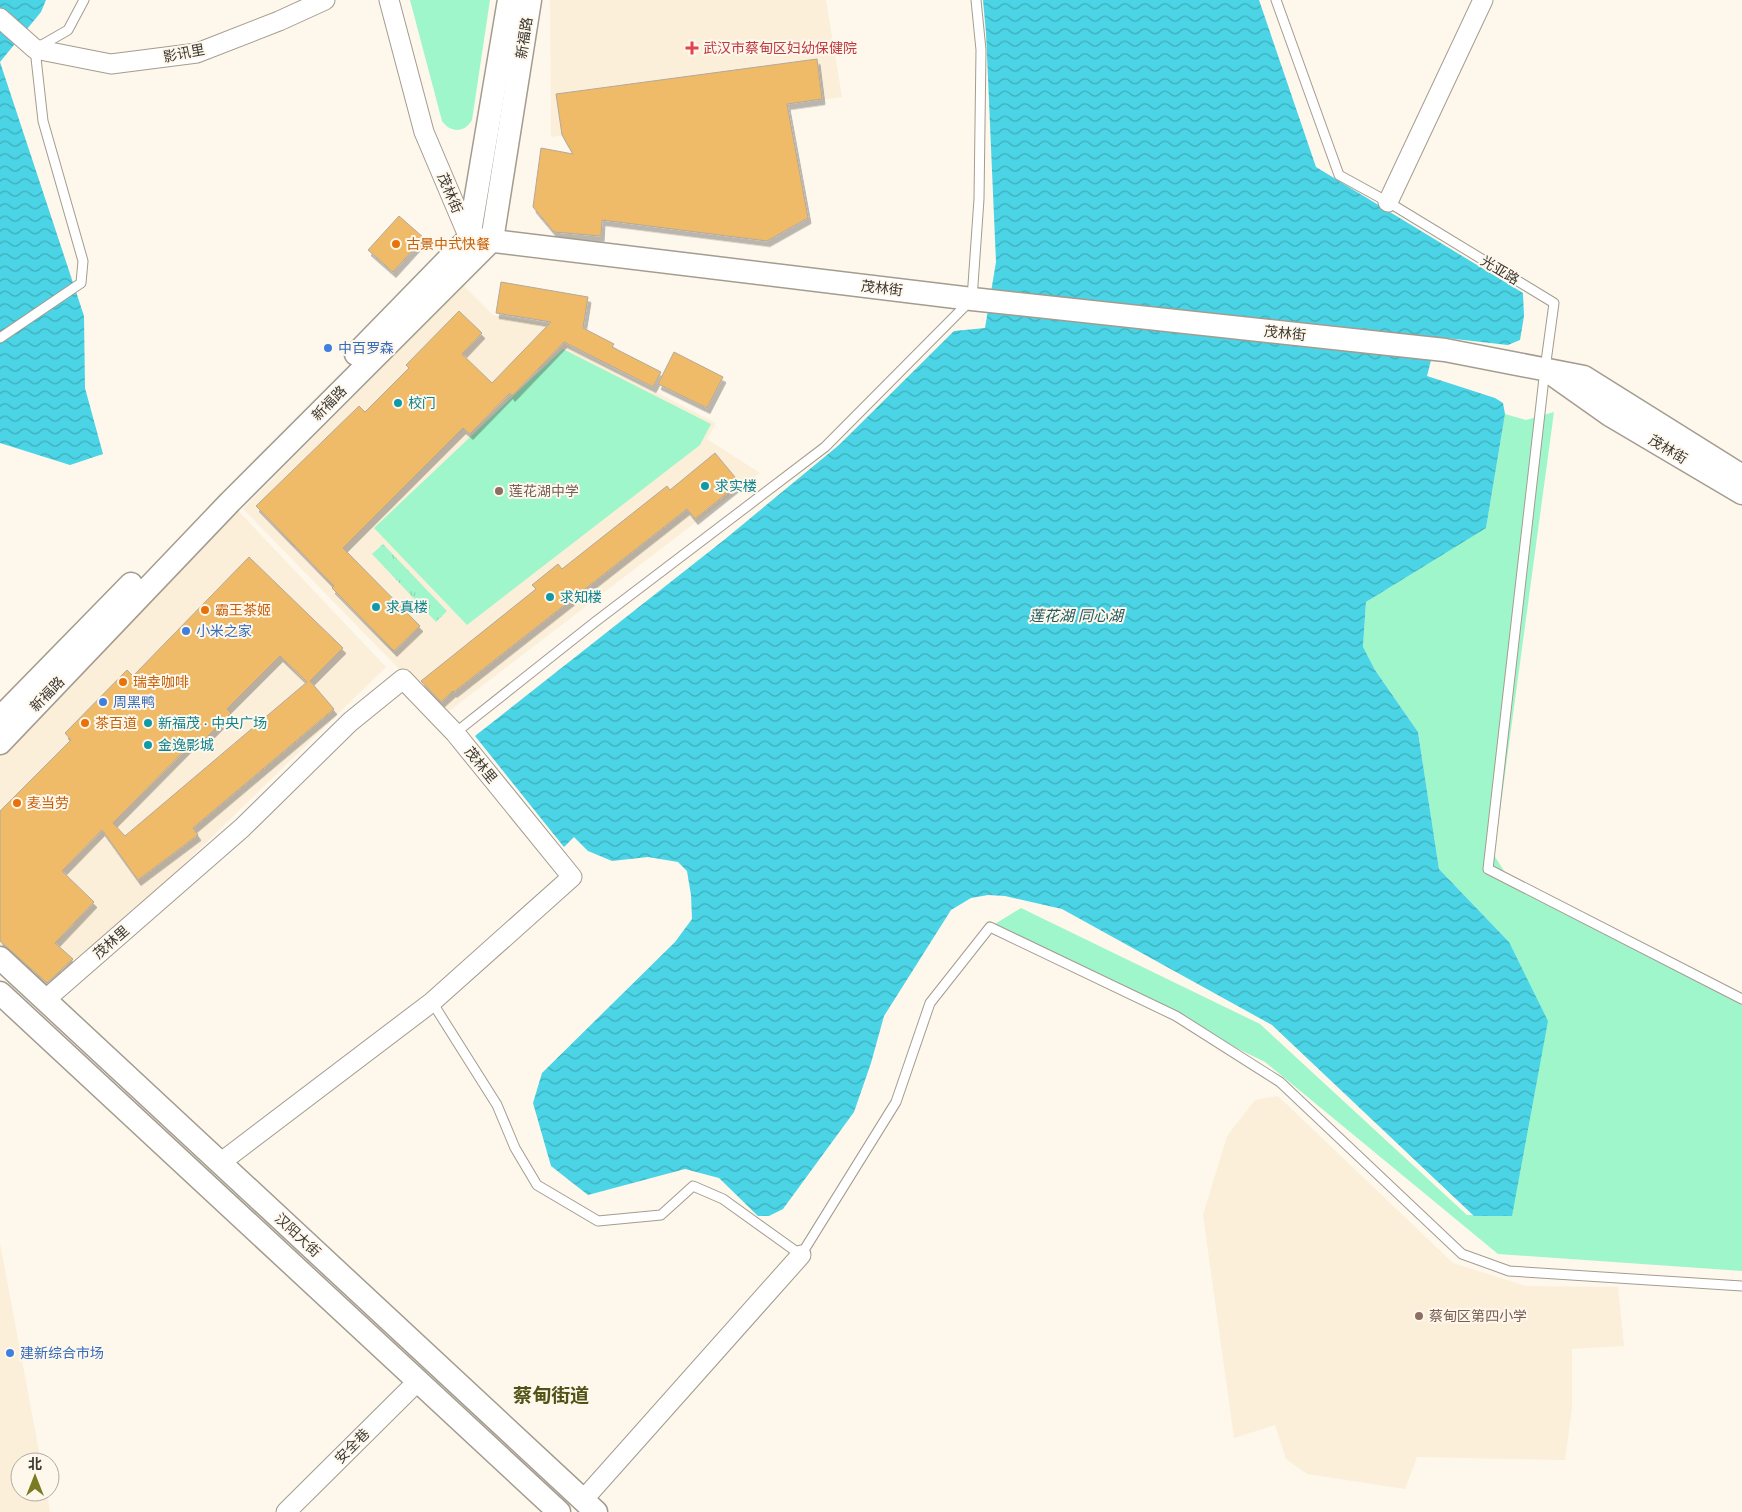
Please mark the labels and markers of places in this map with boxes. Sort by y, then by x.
place label: 武汉市蔡甸区妇幼保健院 [703,39,857,57]
marker: 武汉市蔡甸区妇幼保健院 [685,41,699,55]
place label: 古景中式快餐 [406,235,490,253]
marker: 古景中式快餐 [390,238,402,250]
place label: 中百罗森 [338,339,394,357]
marker: 中百罗森 [322,342,334,354]
place label: 校门 [408,394,436,412]
marker: 校门 [392,397,404,409]
place label: 求实楼 [715,477,757,495]
marker: 求实楼 [699,480,711,492]
place label: 莲花湖中学 [509,482,579,500]
marker: 莲花湖中学 [493,485,505,497]
place label: 求知楼 [560,588,602,606]
marker: 求知楼 [544,591,556,603]
place label: 求真楼 [386,598,428,616]
place label: 霸王茶姬 [215,601,271,619]
marker: 求真楼 [370,601,382,613]
marker: 霸王茶姬 [199,604,211,616]
place label: 小米之家 [196,622,252,640]
marker: 小米之家 [180,625,192,637]
place label: 瑞幸咖啡 [133,673,189,691]
marker: 瑞幸咖啡 [117,676,129,688]
place label: 周黑鸭 [113,693,155,711]
marker: 周黑鸭 [97,696,109,708]
place label: 茶百道 [95,714,137,732]
place label: 新福茂 · 中央广场 [158,714,267,732]
marker: 茶百道 [79,717,91,729]
marker: 新福茂 · 中央广场 [142,717,154,729]
place label: 金逸影城 [158,736,214,754]
marker: 金逸影城 [142,739,154,751]
place label: 麦当劳 [27,794,69,812]
marker: 麦当劳 [11,797,23,809]
place label: 蔡甸区第四小学 [1429,1307,1527,1325]
marker: 蔡甸区第四小学 [1413,1310,1425,1322]
place label: 建新综合市场 [20,1344,104,1362]
marker: 建新综合市场 [4,1347,16,1359]

